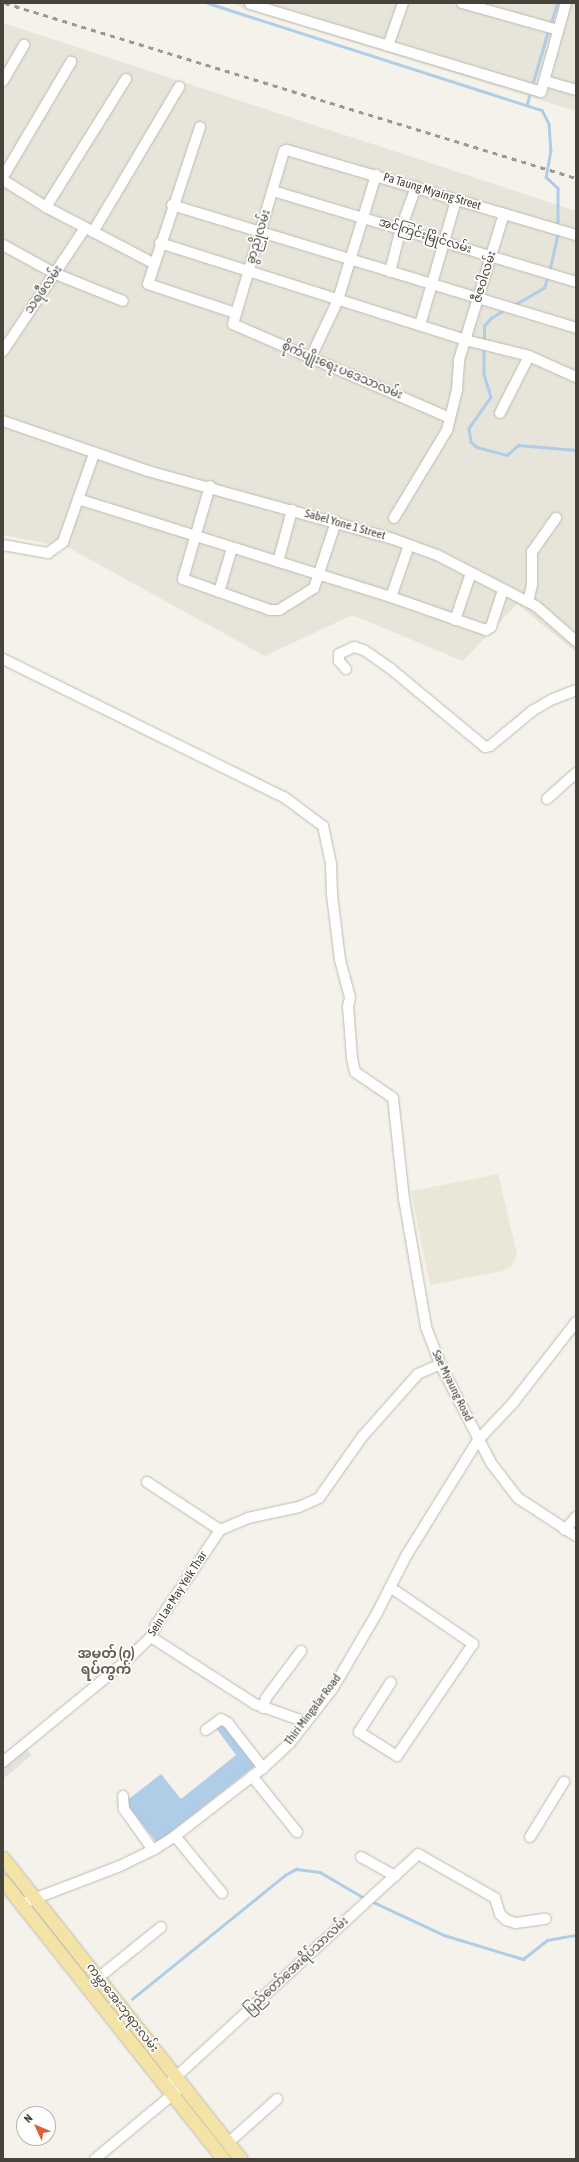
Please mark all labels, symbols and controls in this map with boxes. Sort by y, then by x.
street label: Pa Taung Myaing Street [381,170,483,214]
street label: ခွာညိုလမ်း [244,208,274,266]
street label: အင်ကြင်းမြိုင်လမ်း [377,215,473,257]
street label: ဇီဇဝါလမ်း [470,249,500,305]
street label: သရဖီလမ်း [22,263,66,317]
street label: စိုက်ပျိုးရေး ပဒေသာလမ်း [280,339,404,403]
street label: Sabel Yone 1 Street [303,507,387,543]
street label: Sae Myaung Road [429,1348,475,1424]
street label: Sein Lae May Yeik Thar [145,1549,211,1639]
district label: အမှတ် (၇) ရပ်ကွက် [77,1645,135,1678]
street label: Thiri Mingalar Road [282,1672,344,1748]
street label: ပြည်တော်အေးရိပ်သာလမ်း [242,1914,352,2018]
street label: ကမ္ဘာအေးဘုရားလမ်း [83,1961,161,2055]
north arrow [16,2106,56,2146]
text: N [22,2112,35,2125]

